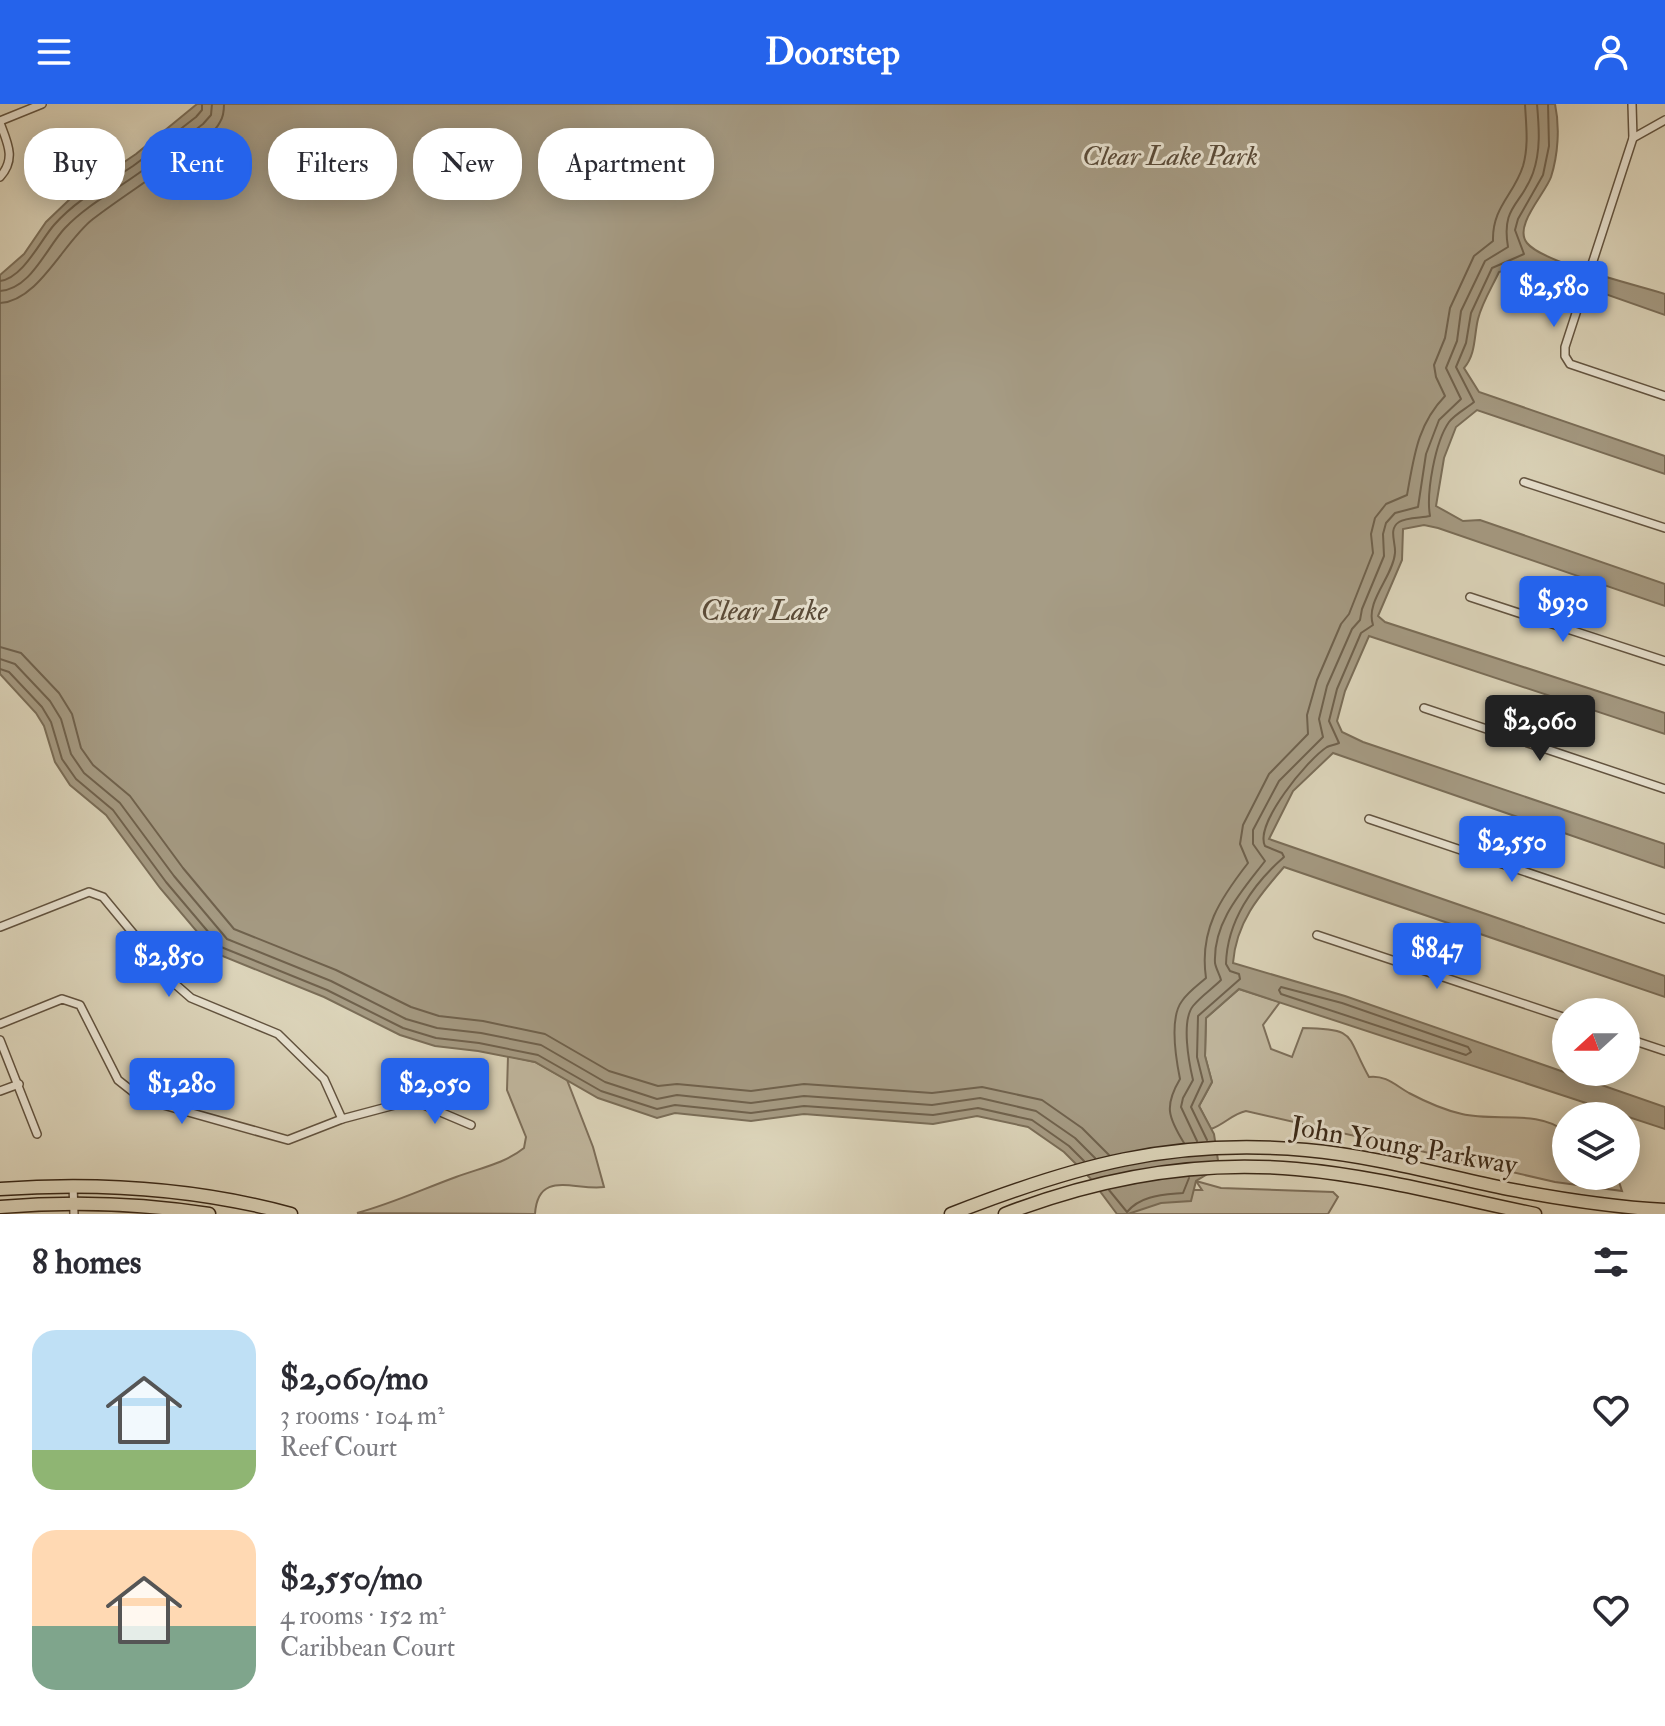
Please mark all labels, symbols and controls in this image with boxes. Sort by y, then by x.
icon: menu [32,30,76,74]
text: Doorstep [765,30,900,75]
icon: person [1589,30,1633,74]
chip: Buy [24,128,125,200]
chip: Rent [141,128,252,200]
chip: Filters [268,128,397,200]
chip: New [413,128,522,200]
chip: Apartment [538,128,714,200]
park label: Clear Lake Park [1082,139,1258,174]
pin: $2,580 [1489,261,1619,329]
text: $2,580 [1519,271,1589,303]
pin: $930 [1516,576,1610,644]
text: $930 [1537,586,1589,618]
water label: Clear Lake [700,592,829,629]
pin: $2,060 [1475,695,1605,763]
text: $2,060 [1503,705,1577,737]
pin: $2,550 [1447,816,1577,884]
text: $2,550 [1477,826,1547,858]
pin: $847 [1390,923,1484,991]
pin: $2,850 [104,931,234,999]
text: $847 [1411,933,1463,965]
text: $2,850 [134,941,204,973]
north arrow [1552,998,1640,1086]
map controls [1552,998,1640,1190]
pin: $1,280 [117,1058,247,1126]
pin: $2,050 [370,1058,500,1126]
text: $1,280 [148,1068,216,1100]
text: $2,050 [399,1068,471,1100]
button: layers [1552,1102,1640,1190]
street label: John Young Parkway [1287,1109,1521,1183]
icon: filters [1589,1240,1633,1284]
text: 8 homes [32,1241,141,1284]
text: $2,060/mo [280,1357,428,1400]
icon: home [96,1362,192,1458]
icon: heart [1589,1388,1633,1432]
text: 3 rooms · 104 m² [280,1400,445,1432]
text: Reef Court [280,1432,397,1464]
text: $2,550/mo [280,1557,422,1600]
icon: home [96,1562,192,1658]
icon: heart [1589,1588,1633,1632]
text: 4 rooms · 152 m² [280,1600,446,1632]
text: Caribbean Court [280,1632,455,1664]

